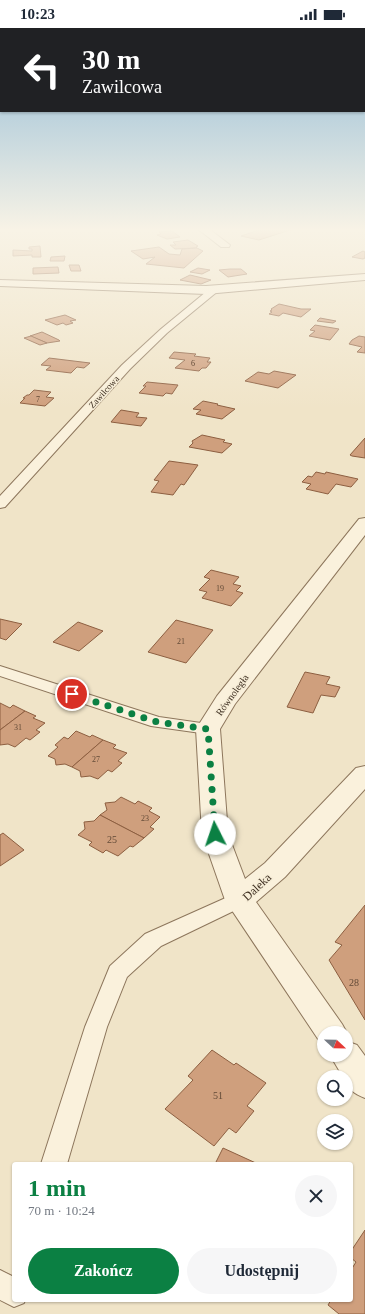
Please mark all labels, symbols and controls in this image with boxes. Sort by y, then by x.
text: 10:23 [20,6,55,22]
icon: left [16,44,68,96]
text: 30 m [82,44,140,75]
text: Zawilcowa [82,77,162,97]
house number: 6 [191,359,195,368]
street label: Zawilcowa [87,374,121,410]
house number: 7 [36,395,40,404]
house number: 19 [216,584,224,593]
house number: 21 [177,637,185,646]
street label: Równoległa [213,672,251,718]
pin [55,677,89,711]
icon: arrive [61,683,83,705]
house number: 31 [14,723,22,732]
house number: 27 [92,755,100,764]
position arrow [194,813,236,855]
house number: 23 [141,814,149,823]
house number: 25 [107,834,117,845]
street label: Daleka [240,870,275,904]
house number: 28 [349,977,359,988]
north arrow [317,1026,353,1062]
map controls [317,1026,353,1150]
button: search [317,1070,353,1106]
house number: 51 [213,1090,223,1101]
button: layers [317,1114,353,1150]
text: 1 min [28,1175,86,1201]
button: close [295,1175,337,1217]
text: 70 m · 10:24 [28,1203,95,1218]
button: Zakończ [28,1248,179,1294]
button: Udostępnij [187,1248,337,1294]

